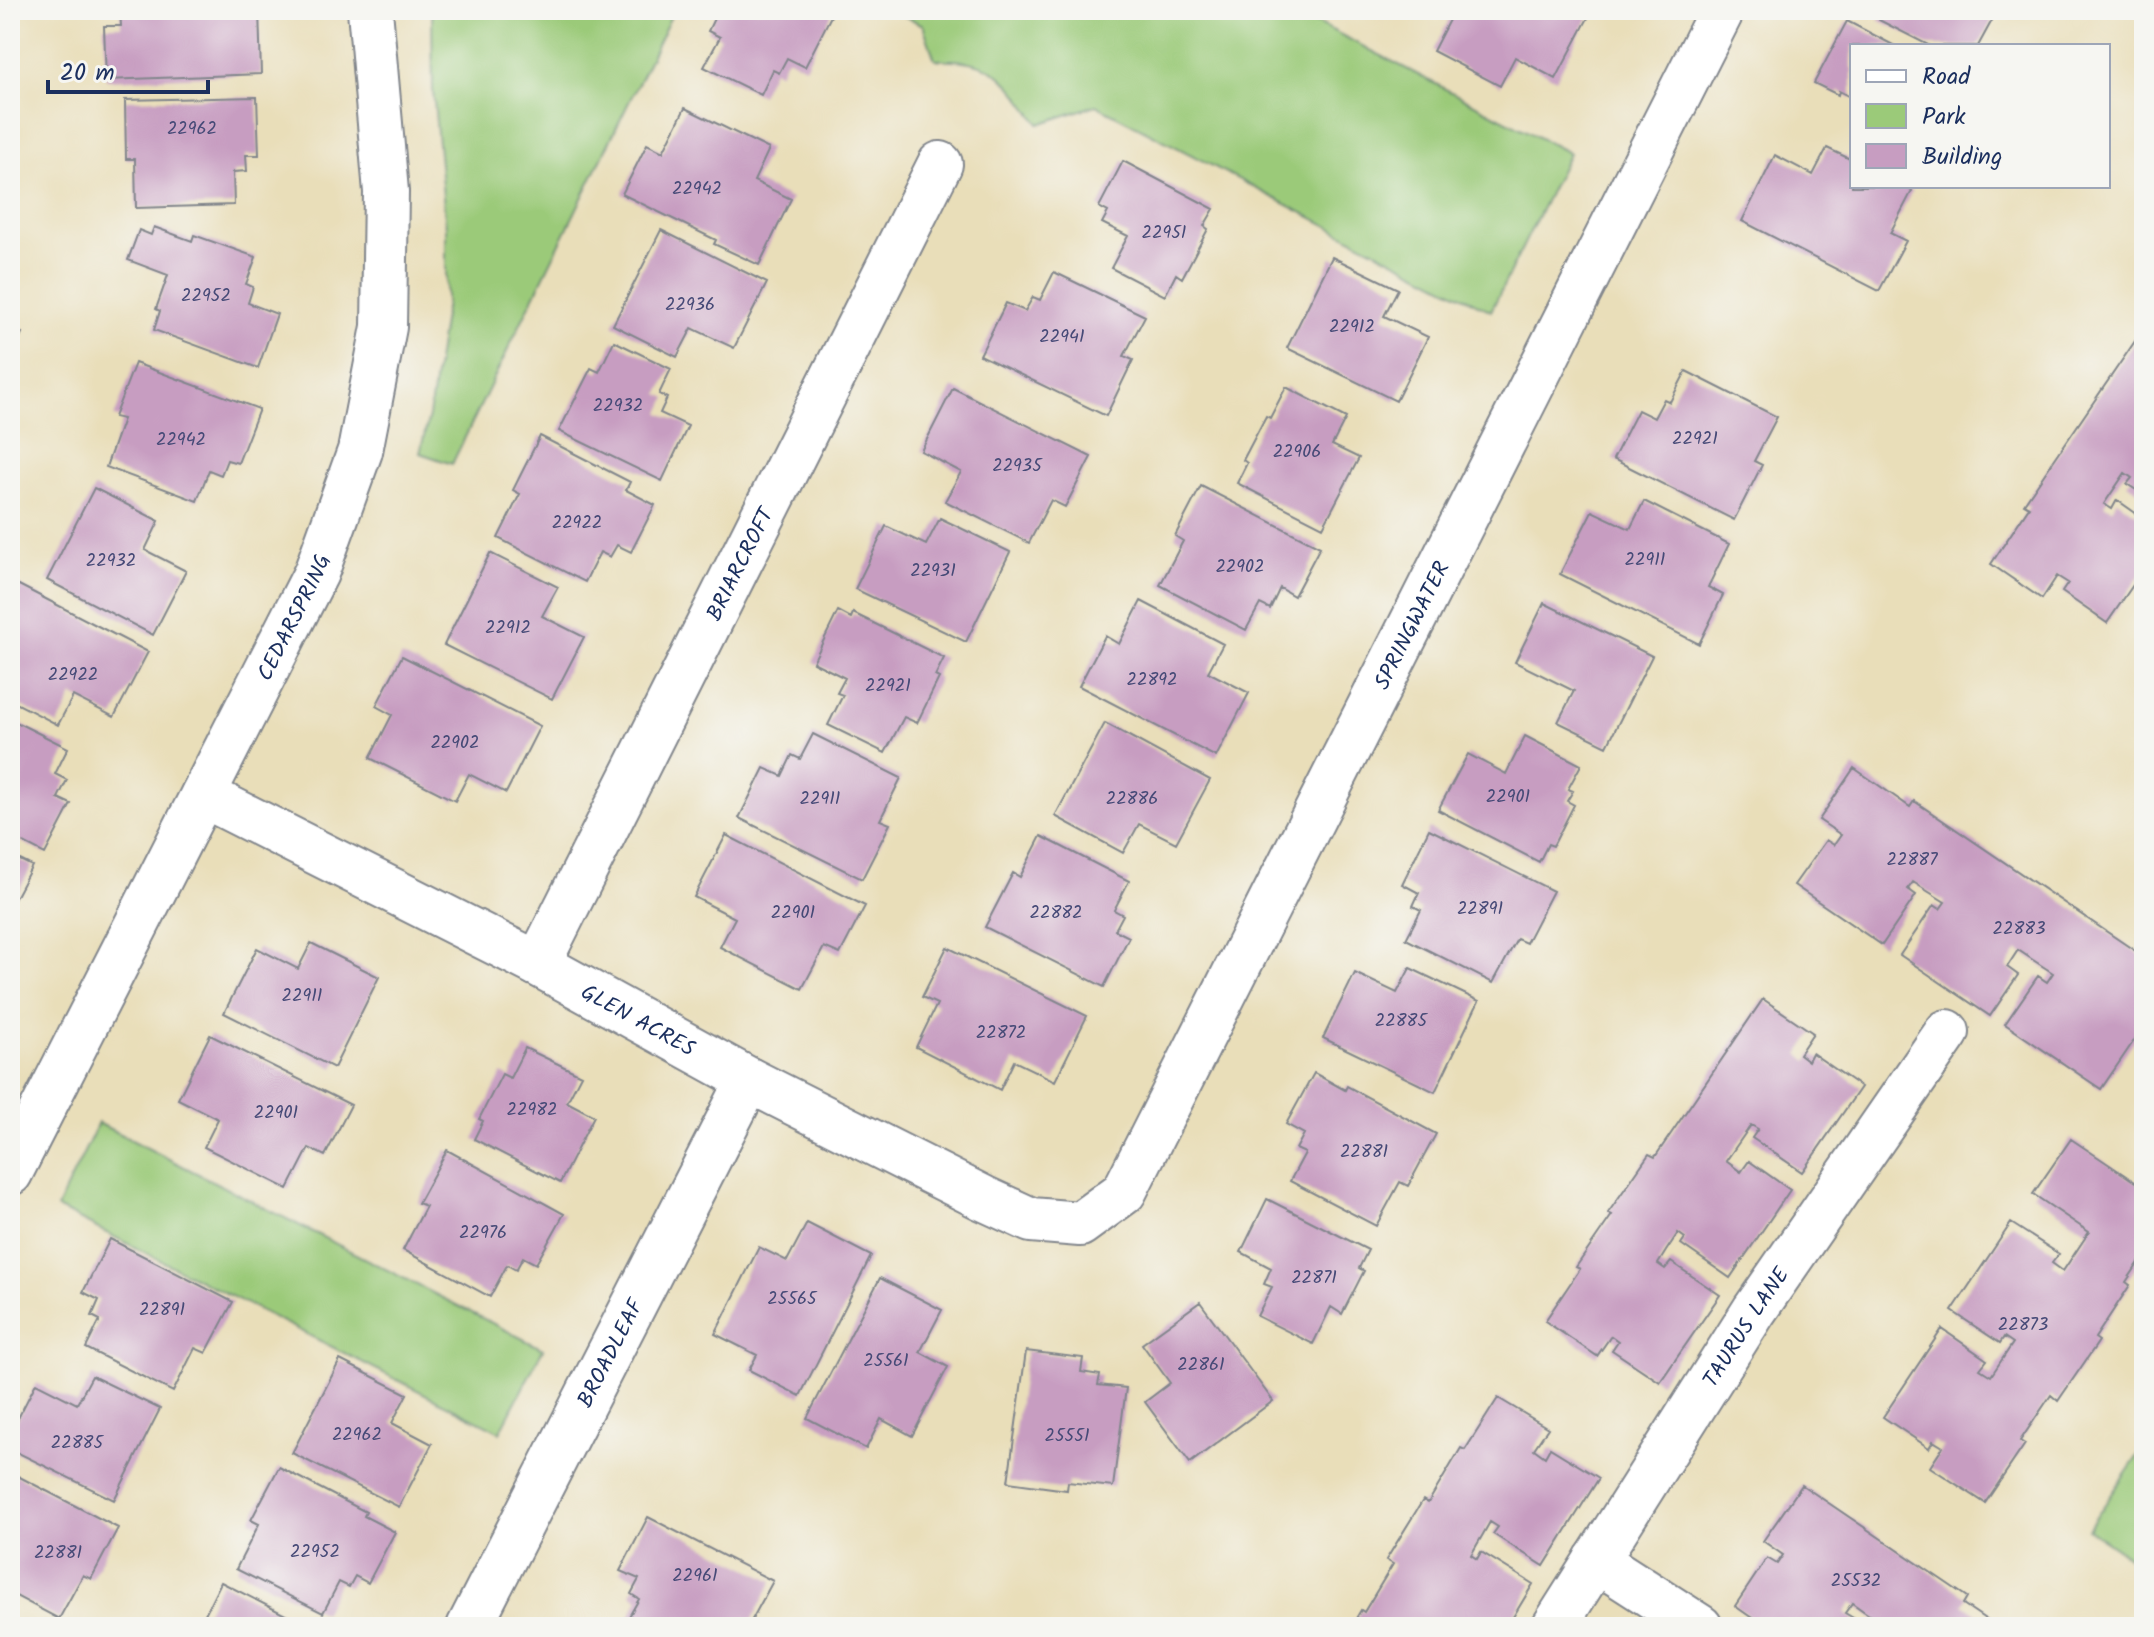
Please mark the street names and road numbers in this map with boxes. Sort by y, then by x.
street label: BRIARCROFT [698,500,786,628]
street label: CEDARSPRING [249,549,341,688]
street label: SPRINGWATER [1366,556,1460,696]
street label: GLEN ACRES [574,976,701,1067]
street label: TAURUS LANE [1695,1260,1800,1395]
street label: BROADLEAF [569,1292,655,1414]

